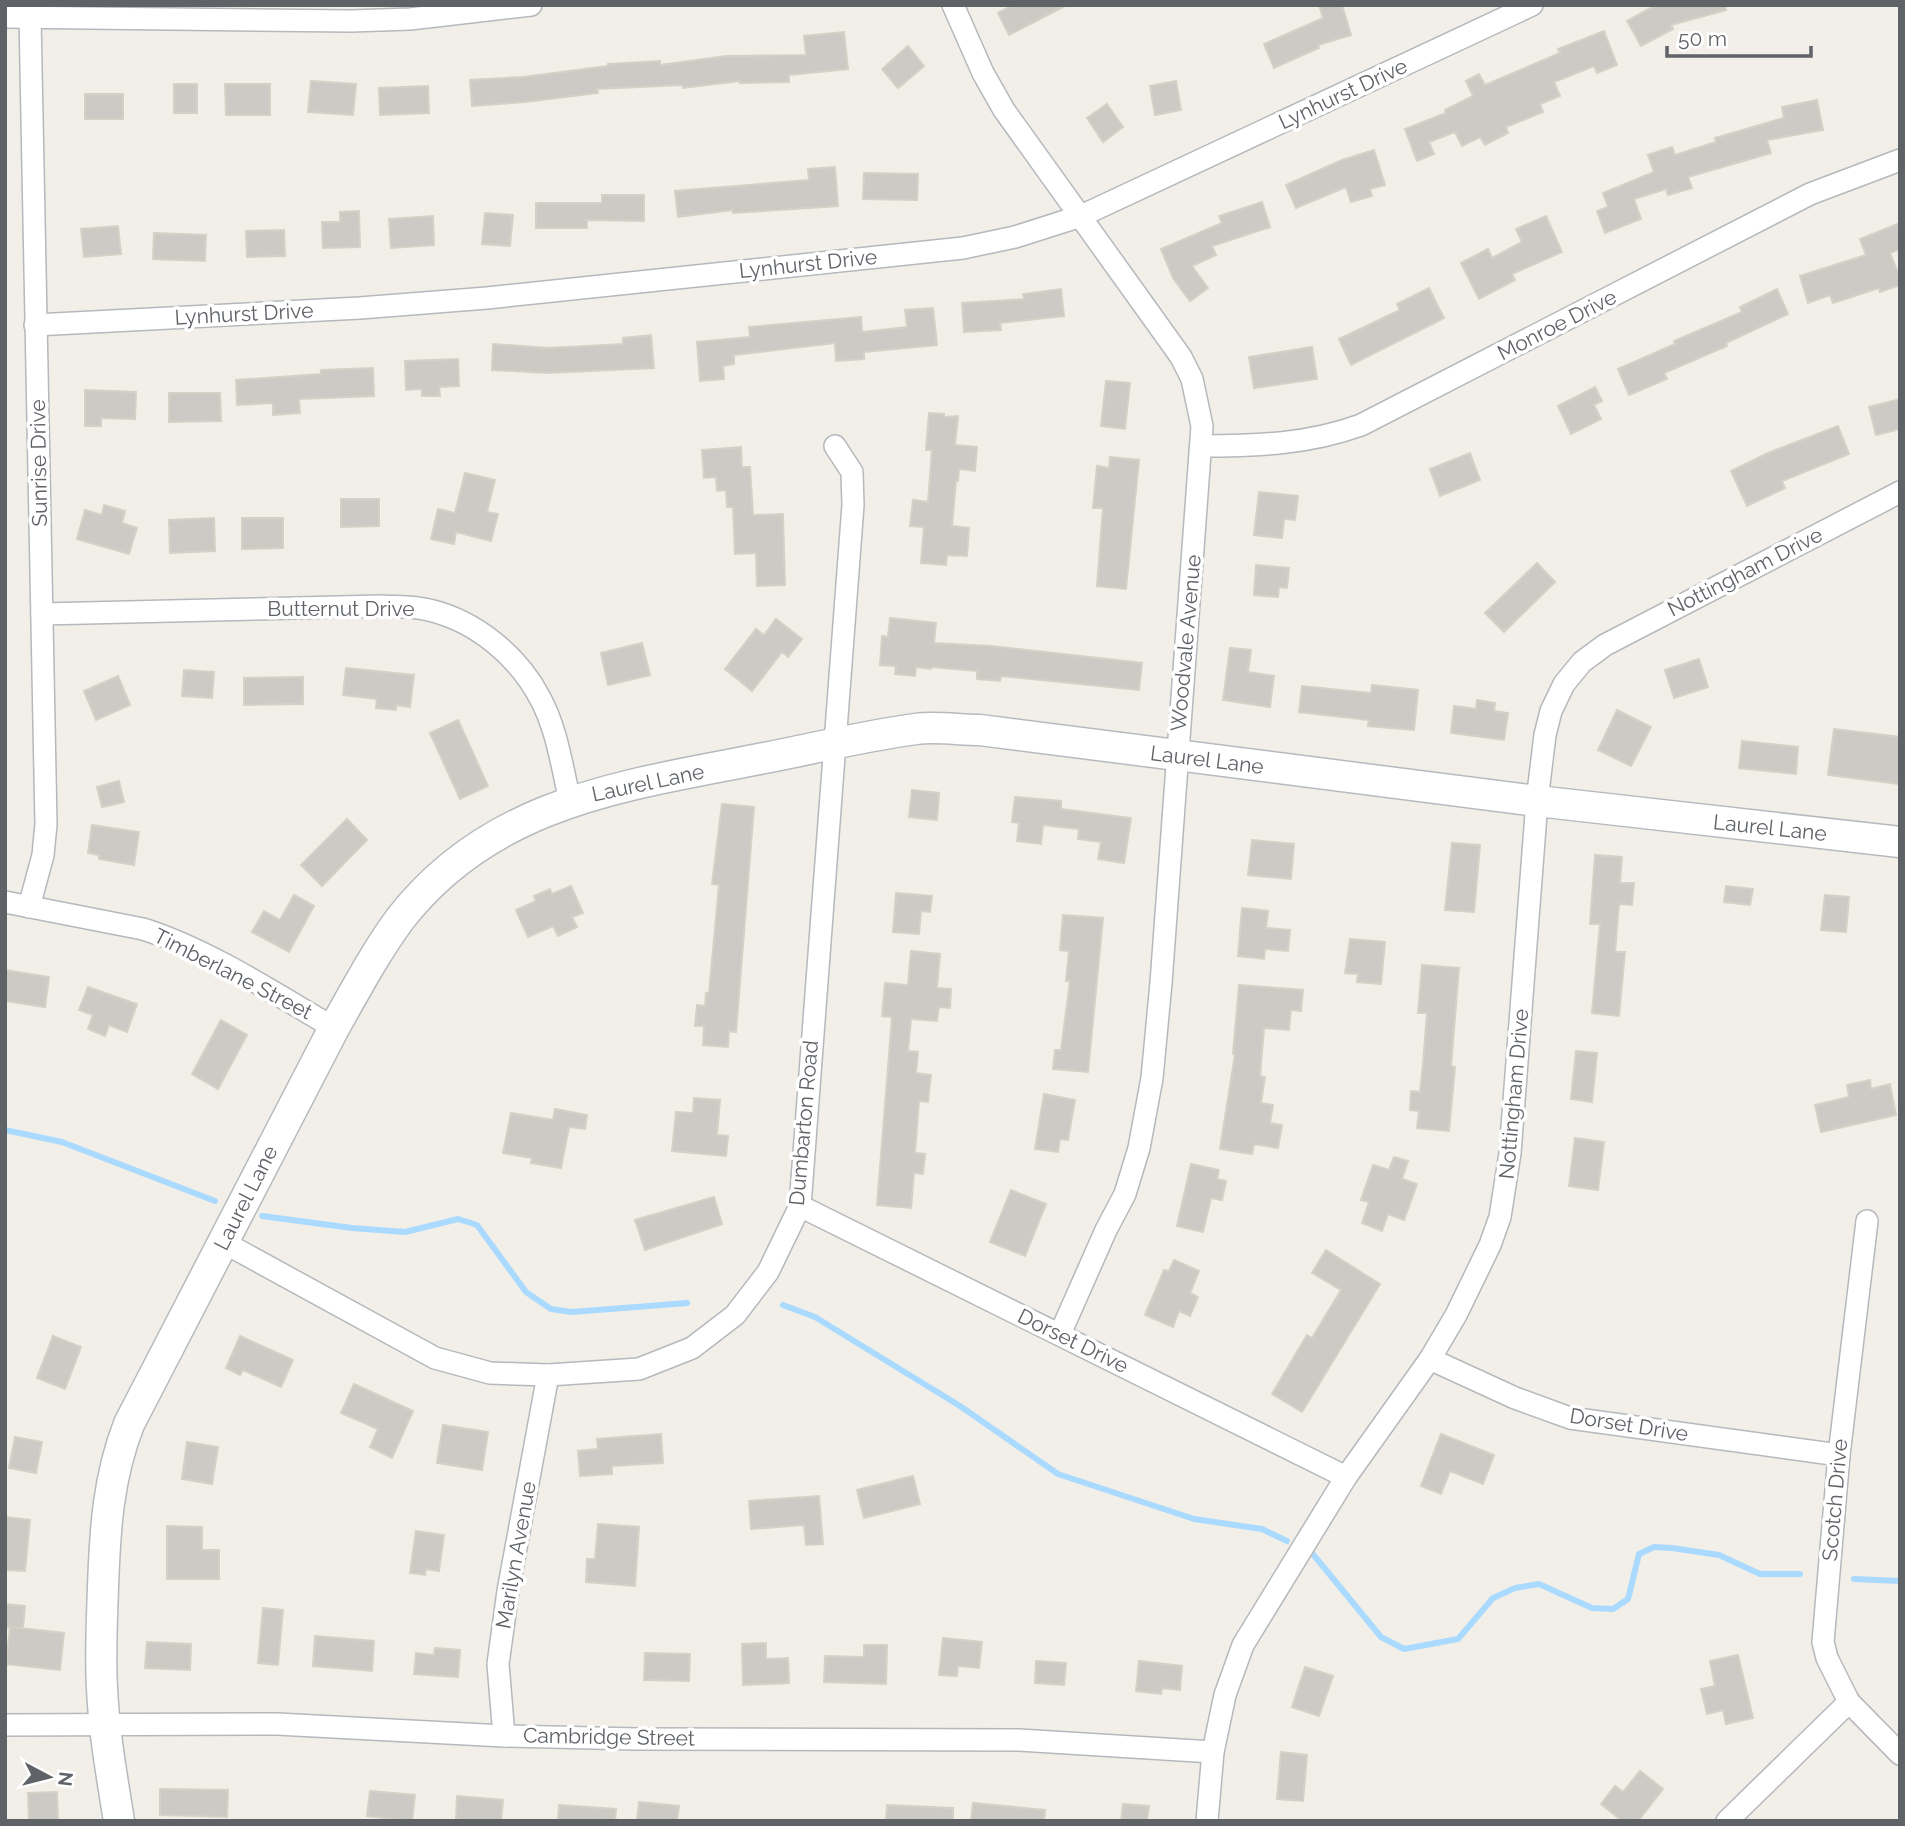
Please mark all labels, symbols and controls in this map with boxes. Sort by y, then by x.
scale bar [1667,14,1811,58]
text: 50 m [1678,26,1727,51]
street label: Lynhurst Drive [1275,53,1411,134]
street label: Lynhurst Drive [738,244,878,283]
street label: Monroe Drive [1493,284,1620,365]
street label: Lynhurst Drive [174,297,314,330]
street label: Sunrise Drive [25,399,52,527]
street label: Nottingham Drive [1663,522,1826,621]
street label: Woodvale Avenue [1165,553,1206,732]
street label: Butternut Drive [267,596,415,621]
street label: Laurel Lane [1149,740,1265,779]
street label: Laurel Lane [589,758,706,807]
street label: Laurel Lane [1712,809,1828,846]
street label: Timberlane Street [150,923,317,1024]
street label: Nottingham Drive [1494,1008,1533,1180]
street label: Dumbarton Road [784,1039,823,1207]
street label: Laurel Lane [208,1141,283,1254]
street label: Dorset Drive [1014,1303,1133,1378]
street label: Dorset Drive [1568,1403,1690,1446]
street label: Scotch Drive [1817,1438,1852,1562]
street label: Marilyn Avenue [490,1479,541,1630]
street label: Cambridge Street [523,1723,695,1750]
north arrow [14,1742,84,1812]
text: N [54,1771,78,1788]

